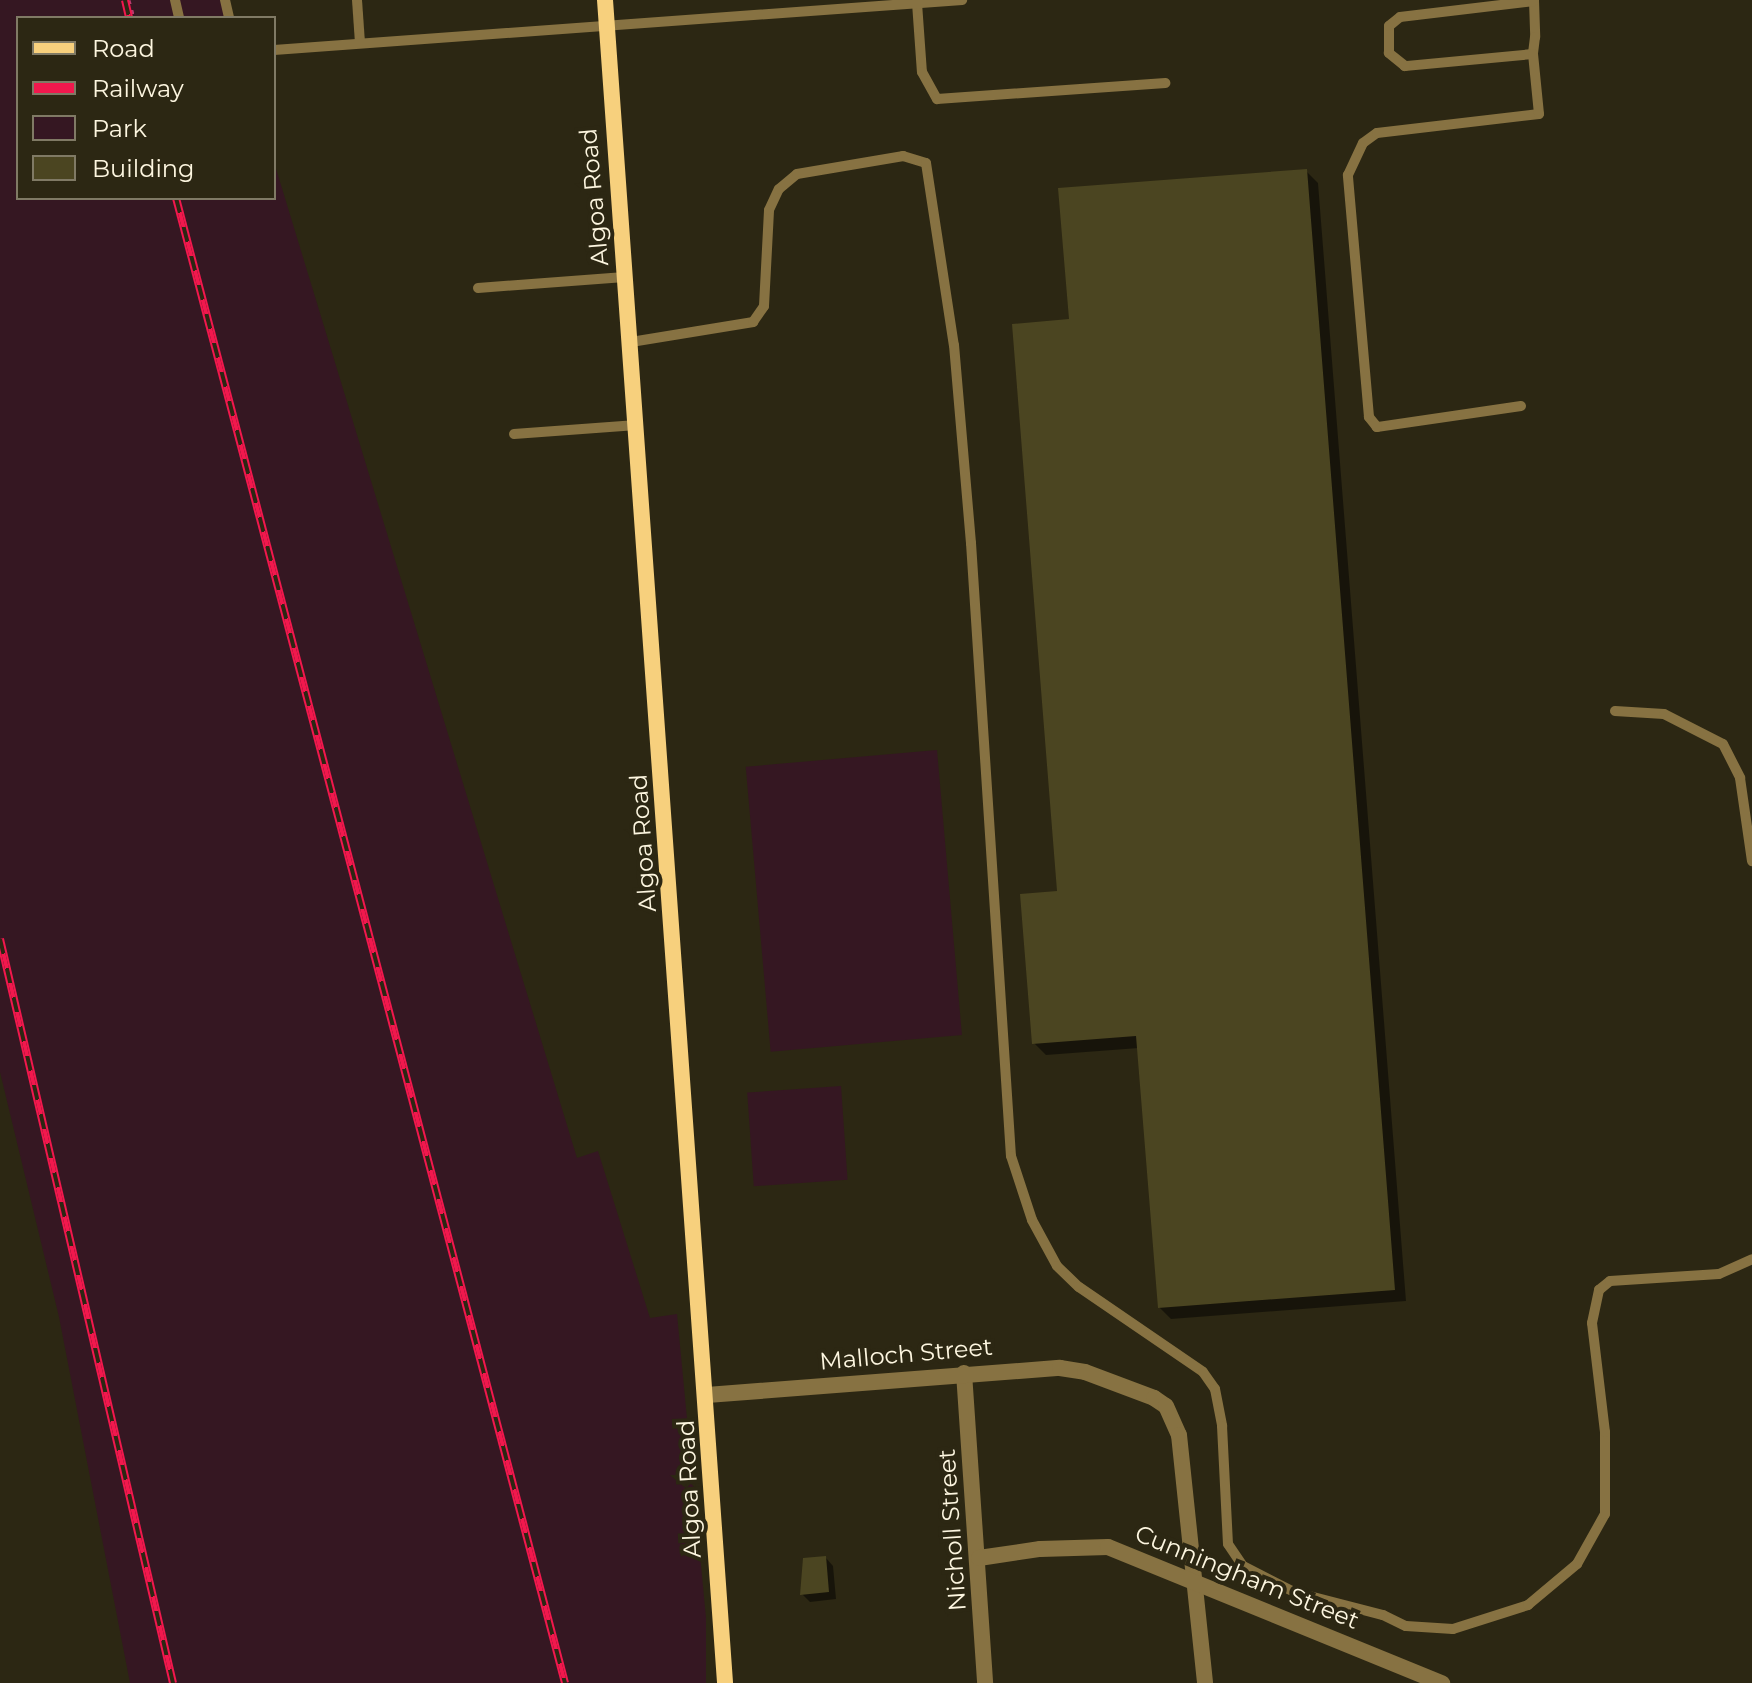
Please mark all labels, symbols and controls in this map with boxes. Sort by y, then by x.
legend [16,16,276,200]
text: Road [92,34,155,63]
text: Railway [92,74,184,103]
text: Park [92,114,147,143]
street label: Algoa Road [574,127,614,267]
text: Building [92,154,195,183]
street label: Algoa Road [624,773,662,913]
street label: Malloch Street [818,1332,994,1376]
street label: Algoa Road [671,1419,707,1559]
street label: Nicholl Street [932,1448,972,1612]
street label: Cunningham Street [1131,1519,1363,1635]

